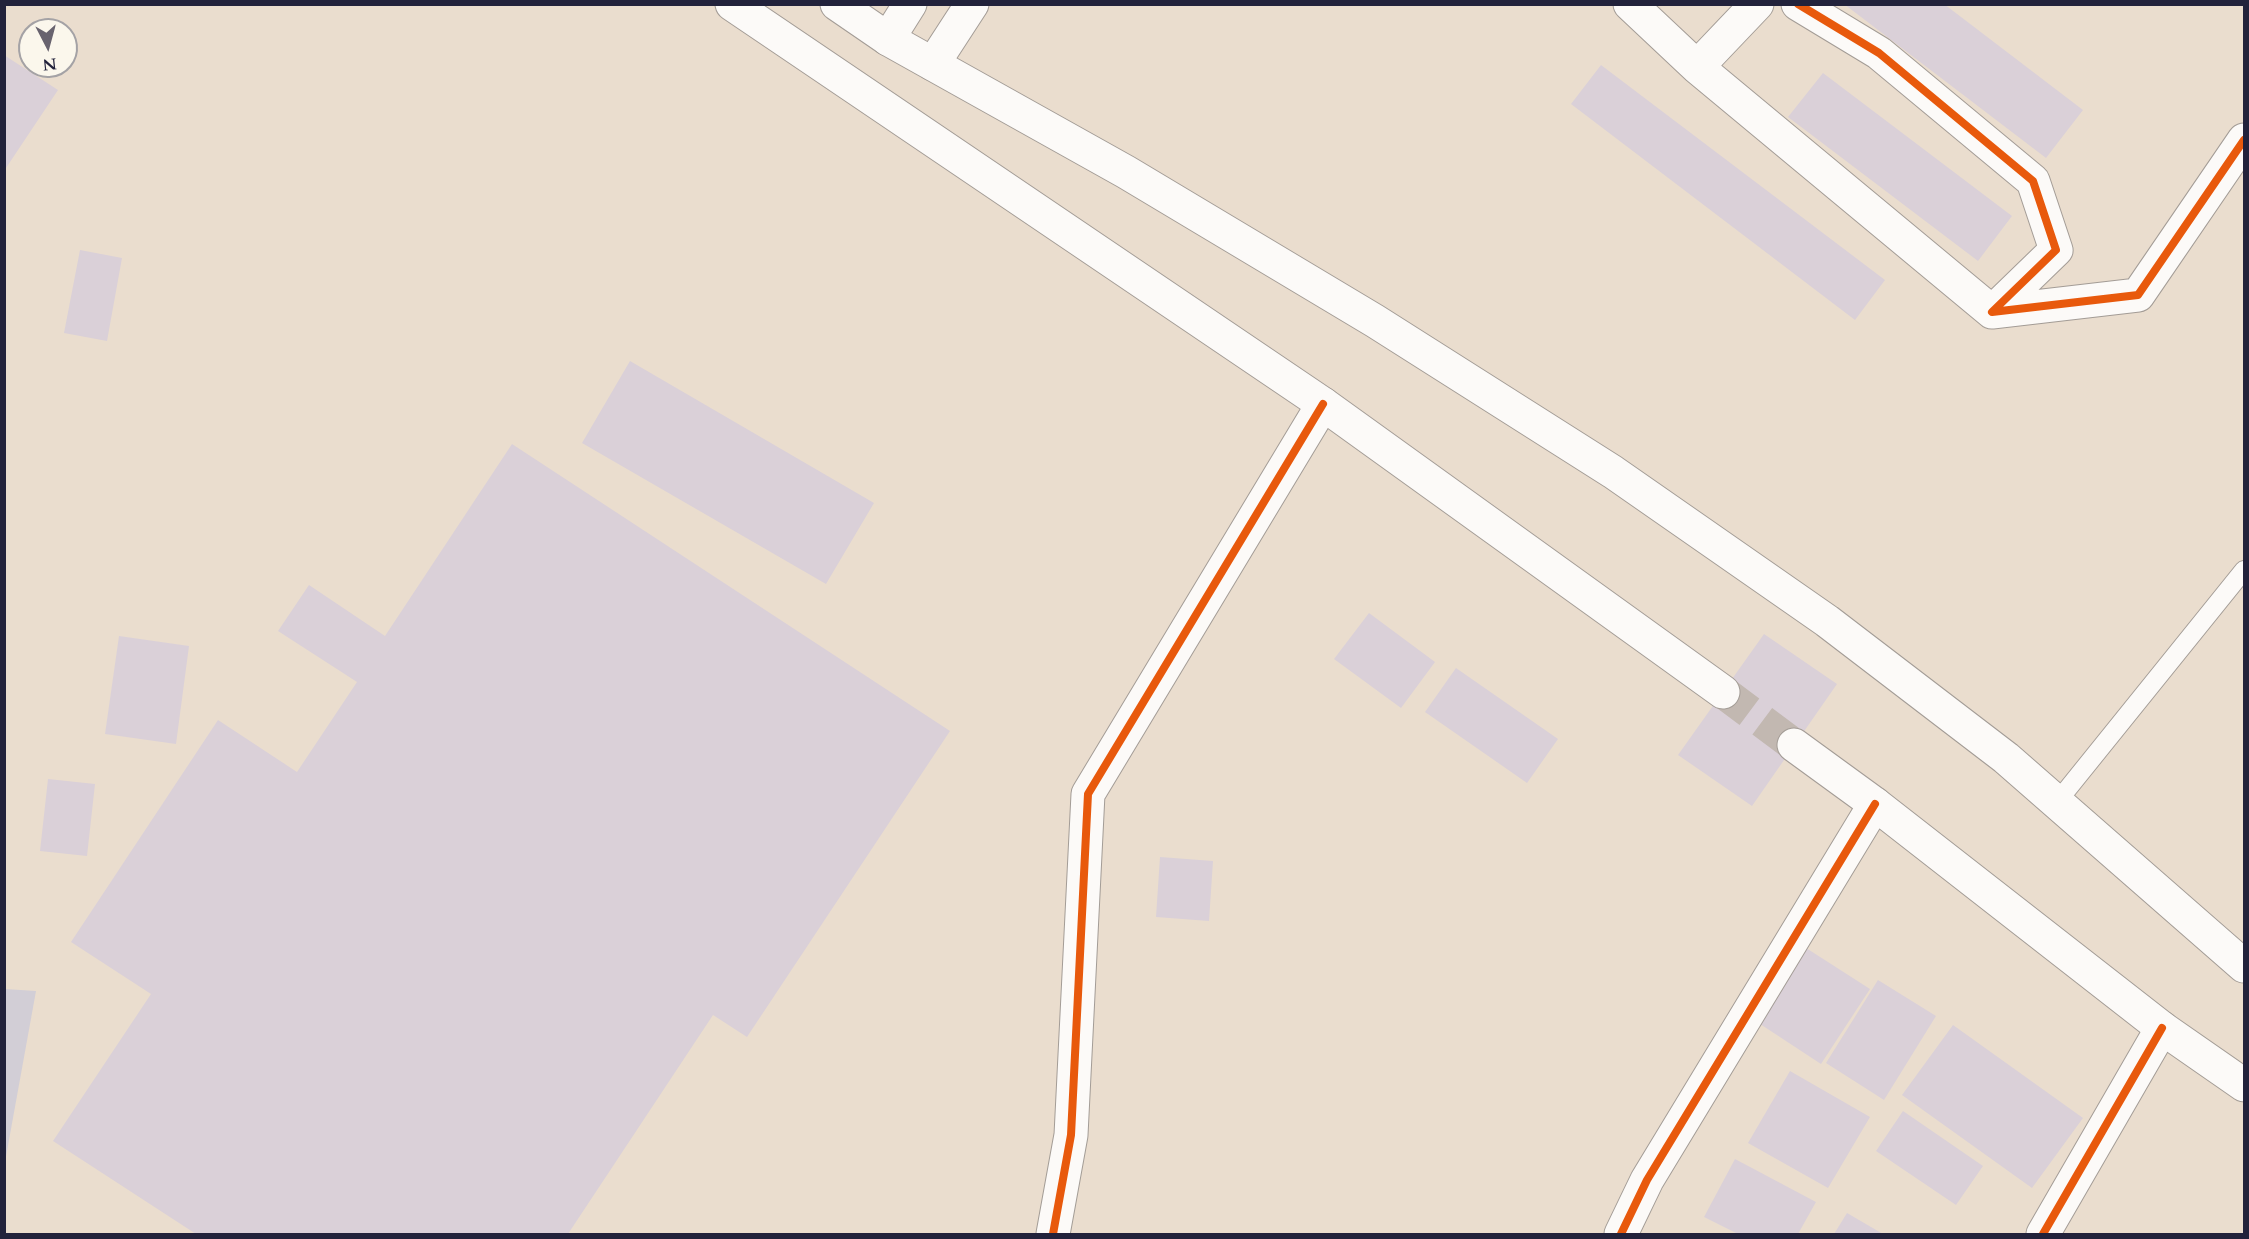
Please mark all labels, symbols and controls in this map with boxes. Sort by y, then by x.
north arrow [18,18,78,78]
text: N [42,52,58,76]

